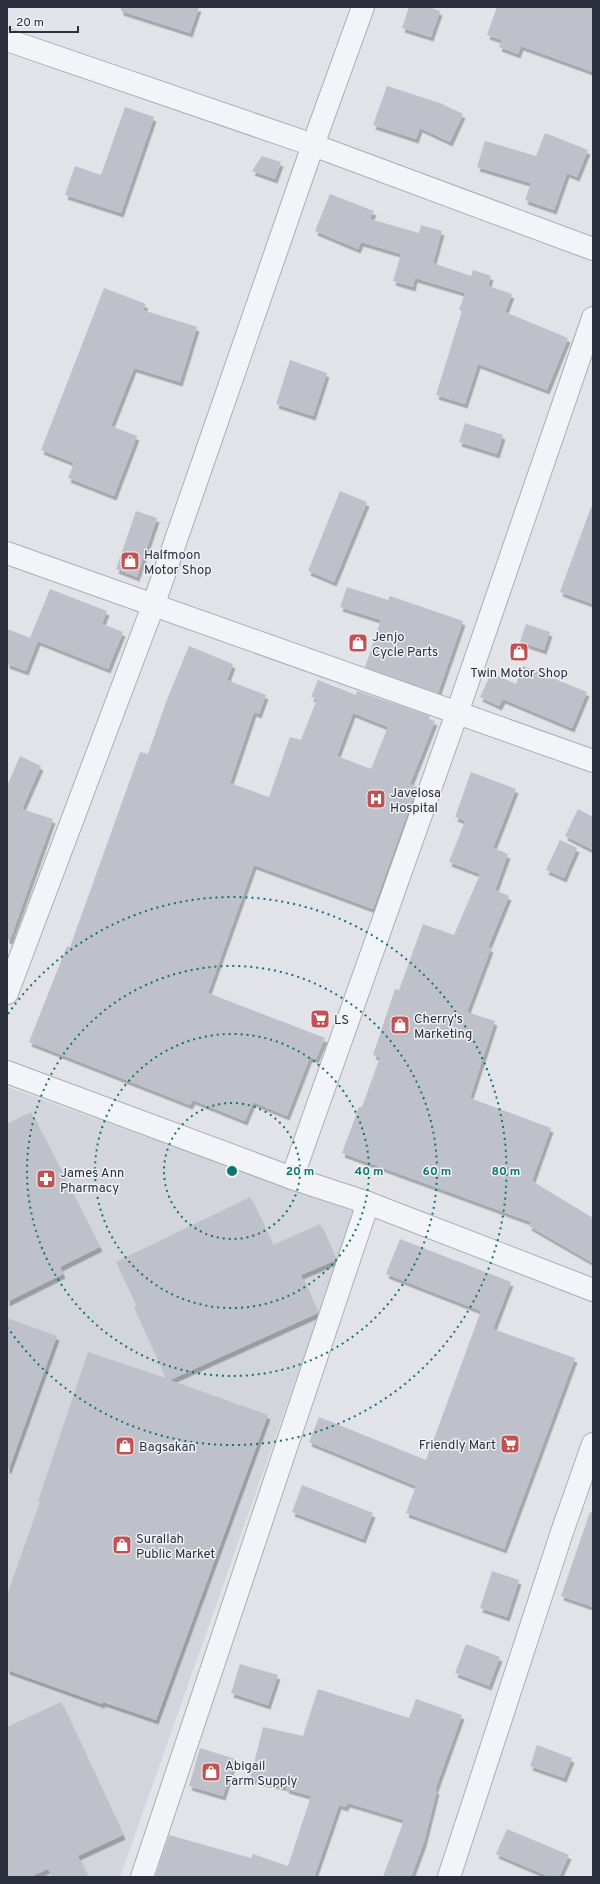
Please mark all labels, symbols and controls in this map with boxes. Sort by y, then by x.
scale bar [10,8,78,34]
text: 20 m [16,15,44,31]
place label: Halfmoon Motor Shop [144,548,212,579]
shop icon: Halfmoon Motor Shop [119,550,141,572]
place label: Jenjo Cycle Parts [372,630,438,661]
shop icon: Jenjo Cycle Parts [347,632,369,654]
shop icon: Twin Motor Shop [508,641,530,663]
place label: Twin Motor Shop [470,666,568,682]
place label: Javelosa Hospital [390,786,441,817]
hospital icon: Javelosa Hospital [365,788,387,810]
supermarket icon: LS [309,1008,331,1030]
place label: Cherry's Marketing [414,1012,472,1043]
place label: LS [334,1013,349,1029]
shop icon: Cherry's Marketing [389,1014,411,1036]
centre of rings [225,1164,239,1178]
text: 20 m [286,1164,314,1180]
text: 40 m [354,1164,384,1180]
text: 60 m [423,1164,451,1180]
text: 80 m [492,1164,520,1180]
place label: James Ann Pharmacy [60,1166,124,1197]
pharmacy icon: James Ann Pharmacy [35,1168,57,1190]
supermarket icon: Friendly Mart [499,1433,521,1455]
shop icon: Bagsakan [114,1435,136,1457]
place label: Friendly Mart [419,1438,496,1454]
place label: Bagsakan [139,1440,196,1456]
place label: Surallah Public Market [136,1532,215,1563]
shop icon: Surallah Public Market [111,1534,133,1556]
place label: Abigail Farm Supply [225,1759,298,1790]
shop icon: Abigail Farm Supply [200,1761,222,1783]

